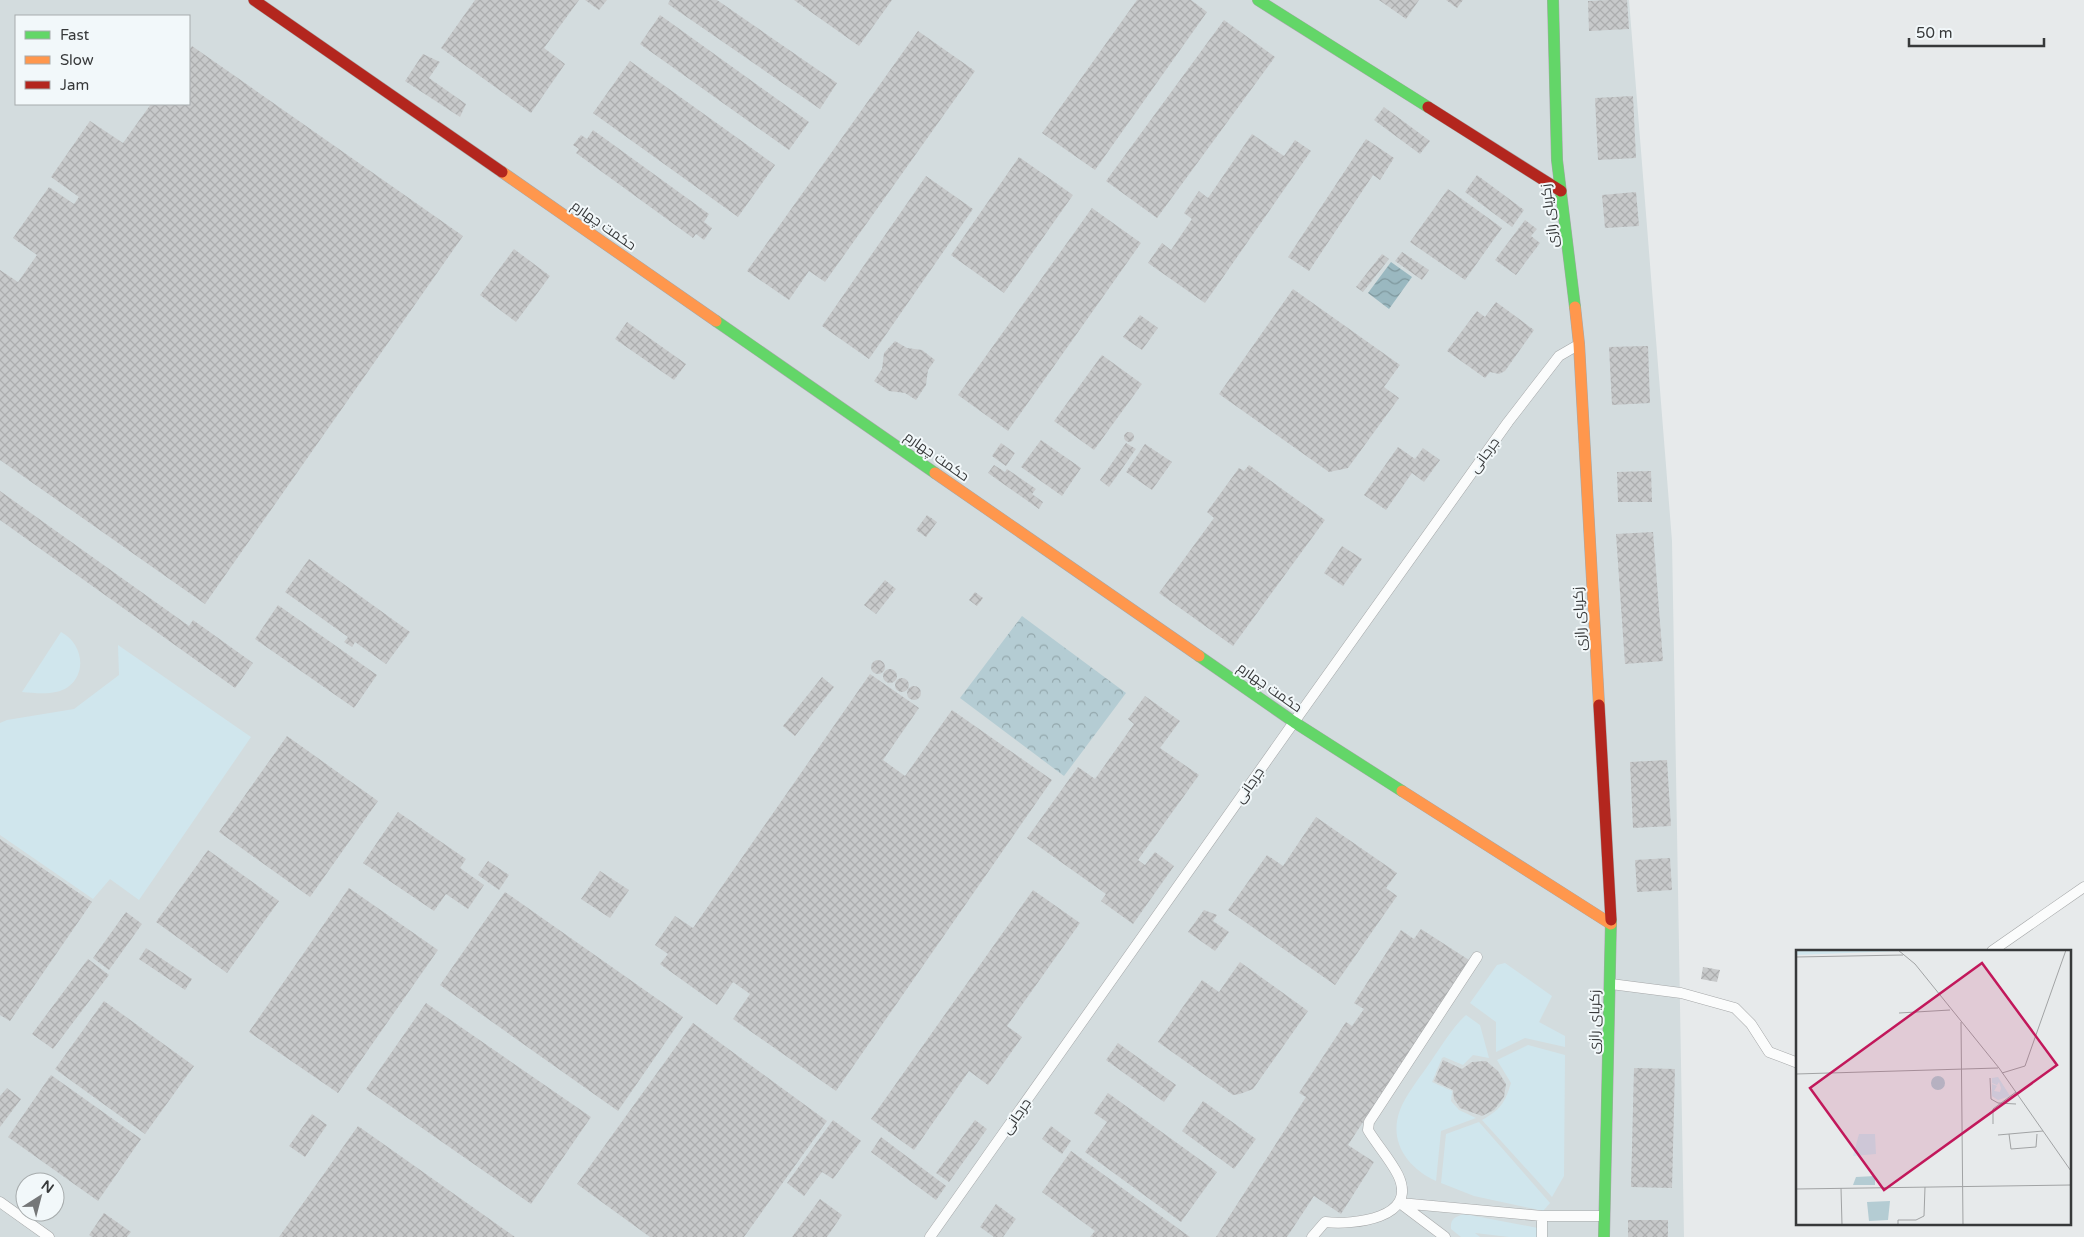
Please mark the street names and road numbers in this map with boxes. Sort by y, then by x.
street label: زکریای رازی [1537,183,1562,249]
street label: حکمت چهارم [568,197,639,255]
street label: حکمت چهارم [901,428,972,486]
street label: جرجانی [1466,434,1503,476]
street label: زکریای رازی [1569,586,1590,652]
street label: حکمت چهارم [1234,659,1305,717]
street label: جرجانی [1231,764,1268,807]
street label: زکریای رازی [1585,990,1604,1054]
street label: جرجانی [998,1095,1035,1138]

